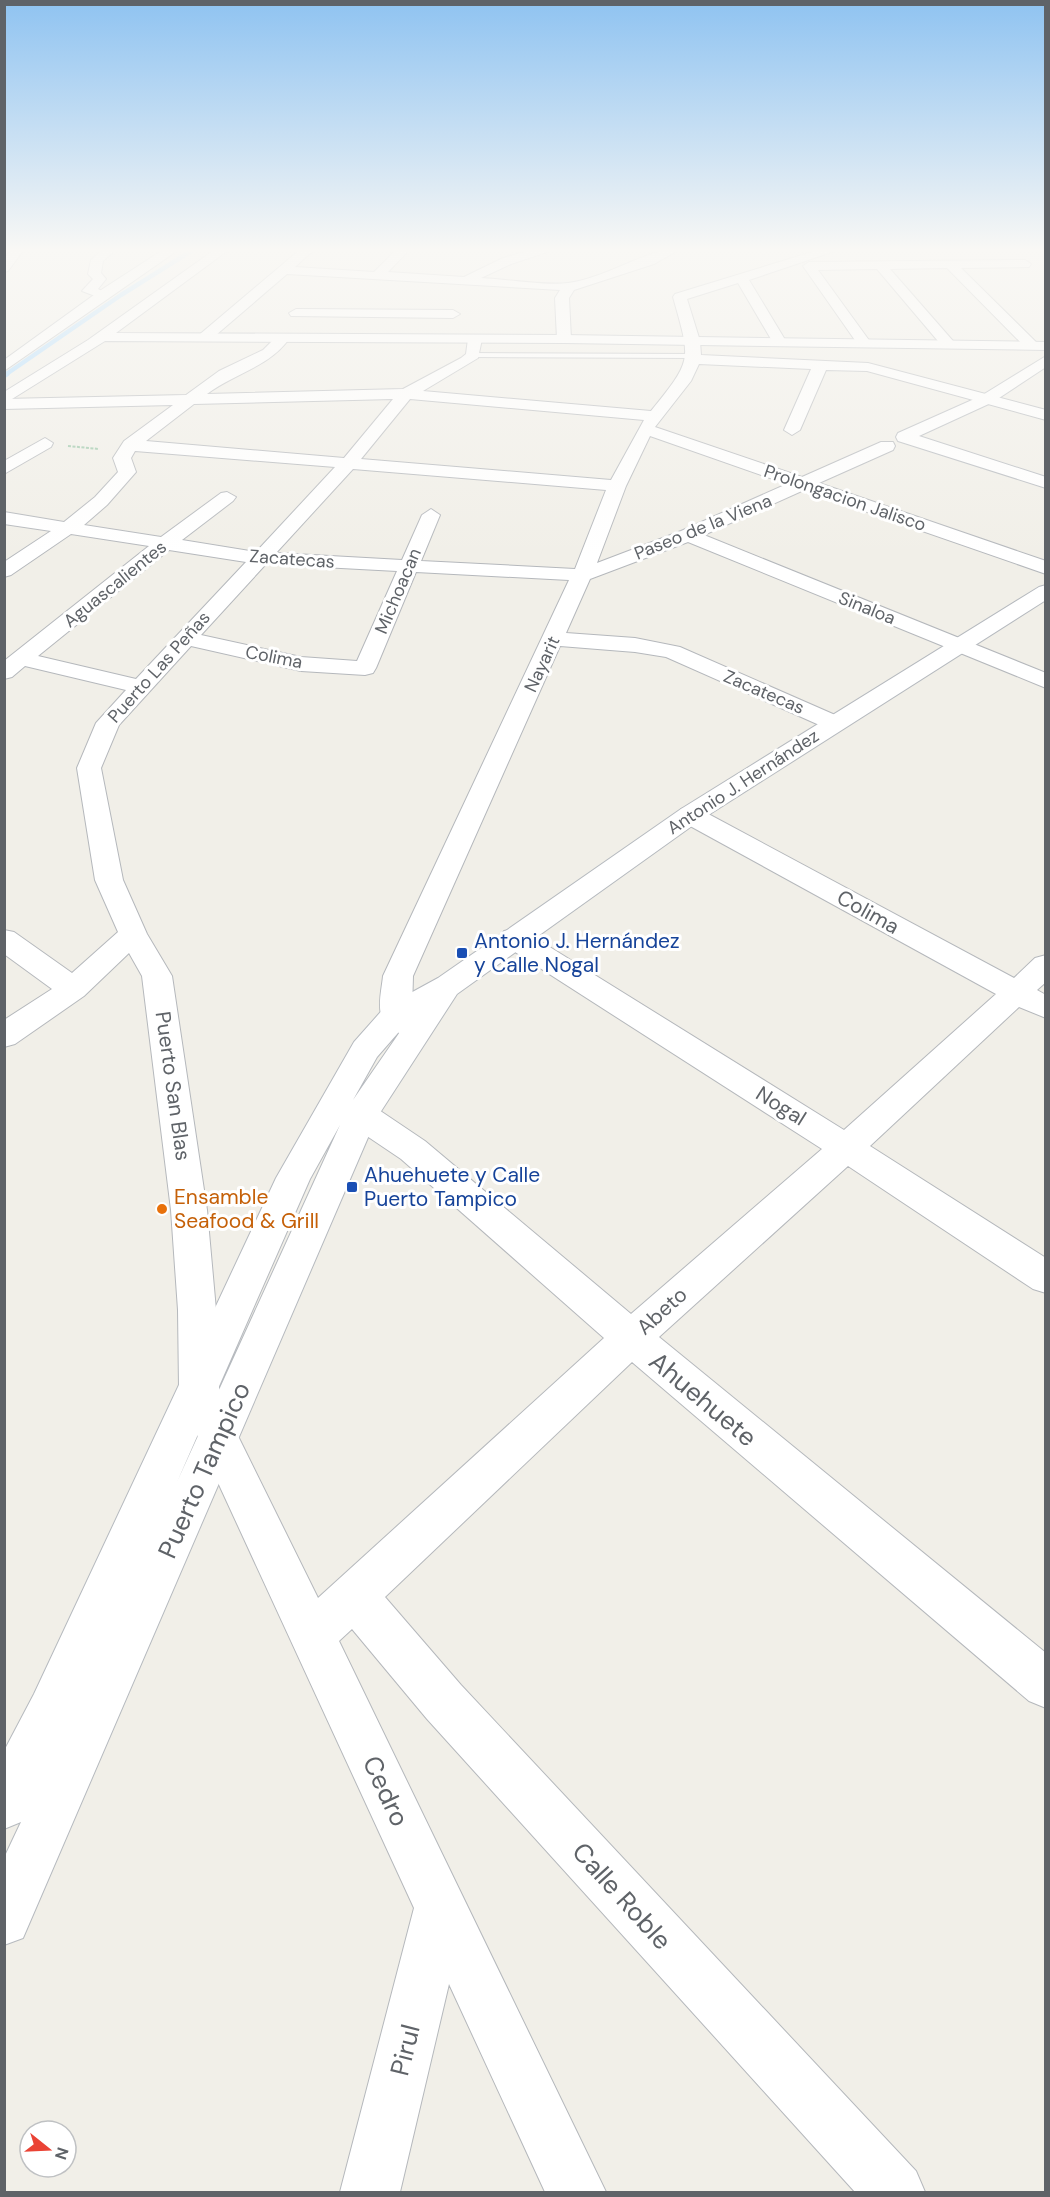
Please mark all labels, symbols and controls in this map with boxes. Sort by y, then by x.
street label: Prolongacion Jalisco [761,459,929,537]
street label: Paseo de la Viena [631,488,775,566]
street label: Aguascalientes [58,535,172,633]
street label: Zacatecas [249,544,335,574]
street label: Michoacan [369,544,427,638]
street label: Sinaloa [835,586,899,630]
street label: Puerto Las Peñas [102,606,216,728]
street label: Nayarit [519,632,565,696]
street label: Colima [243,640,305,674]
street label: Zacatecas [720,664,808,720]
street label: Antonio J. Hernández [663,724,823,840]
street label: Colima [832,883,904,941]
place label: Antonio J. Hernández y Calle Nogal [474,927,680,979]
marker: Antonio J. Hernández y Calle Nogal [455,946,469,960]
street label: Puerto San Blas [149,1010,197,1162]
street label: Nogal [751,1080,811,1132]
place label: Ahuehuete y Calle Puerto Tampico [364,1161,540,1213]
marker: Ahuehuete y Calle Puerto Tampico [345,1180,359,1194]
place label: Ensamble Seafood & Grill [174,1183,319,1235]
marker: Ensamble Seafood & Grill [155,1202,169,1216]
street label: Abeto [631,1281,693,1341]
street label: Ahuehuete [642,1344,764,1454]
street label: Puerto Tampico [150,1377,258,1563]
street label: Cedro [355,1750,417,1832]
street label: Calle Roble [565,1835,679,1957]
street label: Pirul [382,2021,428,2079]
north arrow [18,2119,78,2179]
text: N [50,2145,74,2162]

